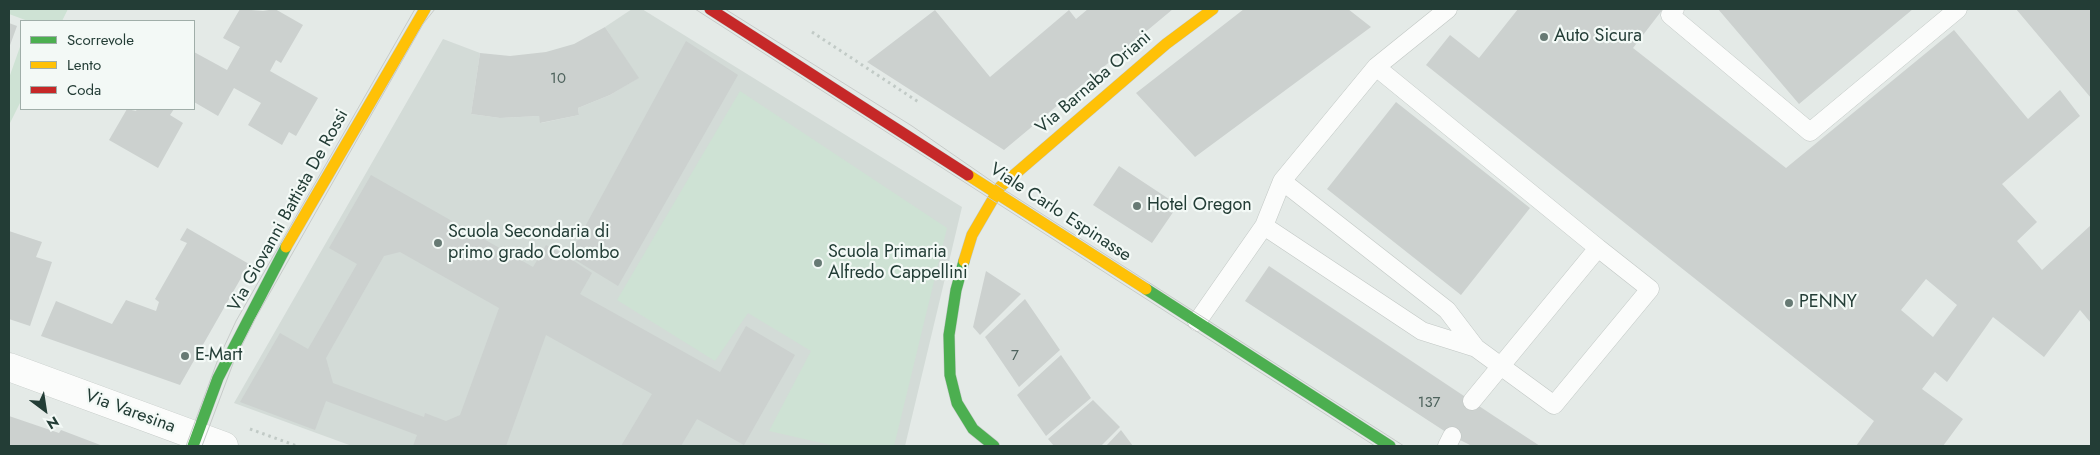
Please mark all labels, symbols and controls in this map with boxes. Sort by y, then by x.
legend [20,20,195,110]
place label: Auto Sicura [1554,26,1642,48]
street label: Via Barnaba Oriani [1032,27,1156,139]
text: Scorrevole [67,29,134,51]
marker: Auto Sicura [1538,31,1550,43]
text: Lento [67,54,101,76]
house number: 10 [550,70,566,88]
text: Coda [67,79,101,101]
street label: Via Giovanni Battista De Rossi [224,106,354,316]
street label: Viale Carlo Espinasse [985,159,1135,267]
place label: Hotel Oregon [1147,195,1252,217]
marker: Hotel Oregon [1131,200,1143,212]
place label: Scuola Secondaria di primo grado Colombo [448,222,619,264]
marker: Scuola Secondaria di primo grado Colombo [432,237,444,249]
place label: Scuola Primaria Alfredo Cappellini [828,242,968,284]
marker: Scuola Primaria Alfredo Cappellini [812,257,824,269]
place label: PENNY [1799,292,1857,314]
marker: PENNY [1783,297,1795,309]
place label: E-Mart [195,345,242,367]
house number: 7 [1011,347,1019,365]
marker: E-Mart [179,350,191,362]
north arrow [20,385,70,435]
street label: Via Varesina [82,386,178,438]
house number: 137 [1418,394,1440,412]
text: N [43,411,63,434]

